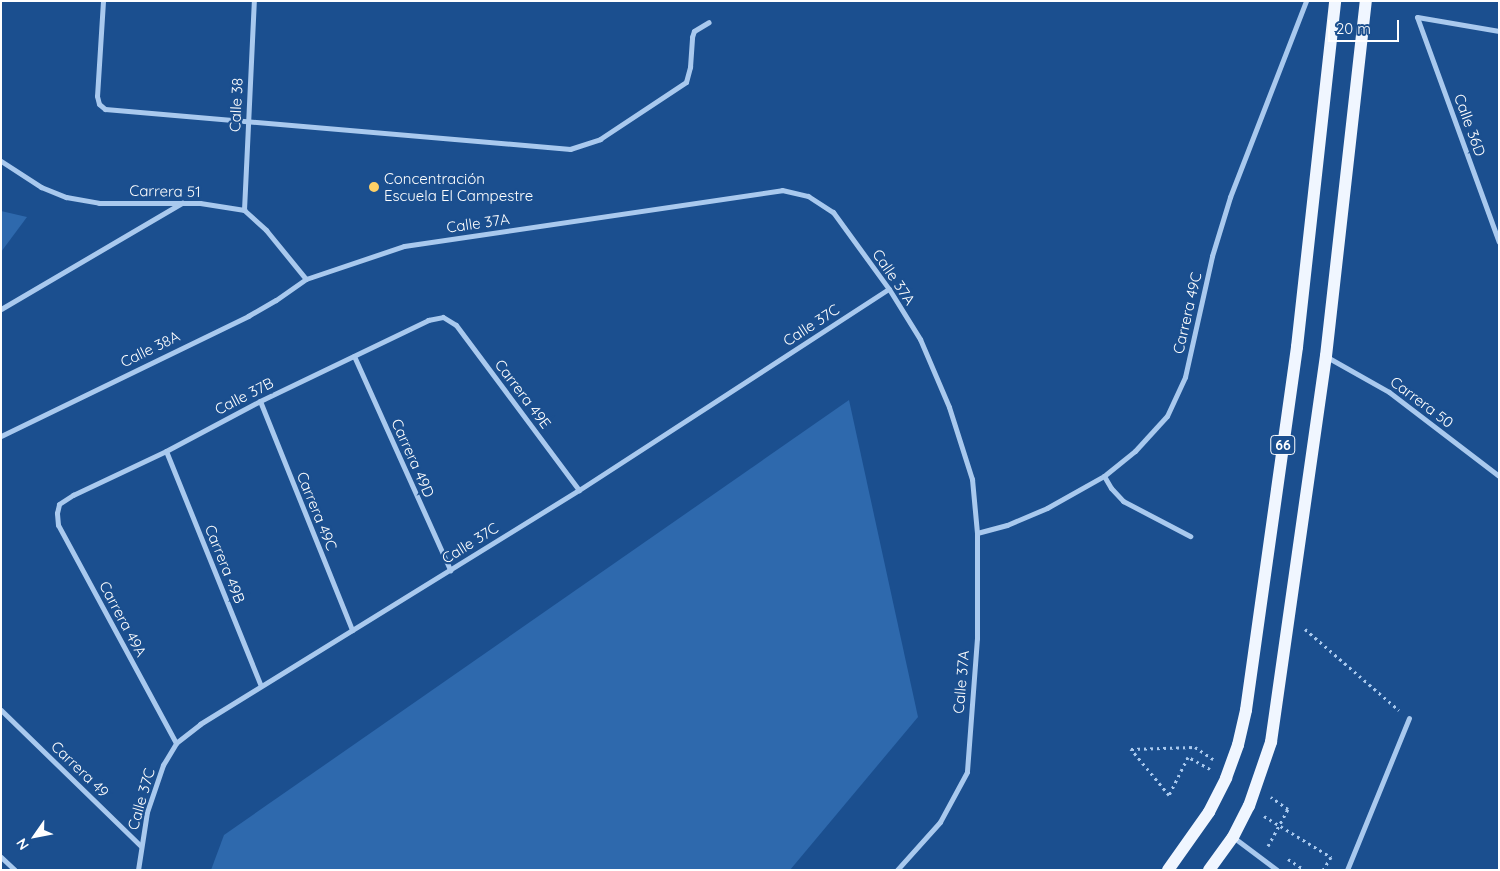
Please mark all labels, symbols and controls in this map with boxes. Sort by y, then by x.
scale bar [1330,10,1401,42]
text: 20 m [1336,19,1371,38]
street label: Calle 38 [226,77,246,133]
street label: Calle 36D [1450,91,1490,159]
place label: Concentración Escuela El Campestre [384,169,533,204]
street label: Carrera 51 [129,181,201,201]
marker: Concentración Escuela El Campestre [368,181,380,193]
street label: Calle 37A [445,210,511,236]
street label: Calle 37A [869,246,919,308]
street label: Carrera 49C [1169,270,1205,356]
street label: Calle 37C [780,300,842,350]
street label: Calle 38A [117,327,183,371]
street label: Carrera 49E [491,356,555,432]
street label: Carrera 50 [1387,372,1457,432]
street label: Calle 37B [212,374,276,418]
street label: Carrera 49D [388,416,438,500]
road number: 66 [1269,434,1297,456]
street label: Carrera 49C [293,469,341,553]
street label: Calle 37C [438,519,502,567]
street label: Carrera 49B [201,522,249,606]
street label: Carrera 49A [96,578,150,660]
street label: Calle 37A [949,650,973,714]
street label: Carrera 49 [47,737,113,801]
street label: Calle 37C [124,766,158,832]
north arrow [10,811,60,861]
text: N [12,835,33,853]

